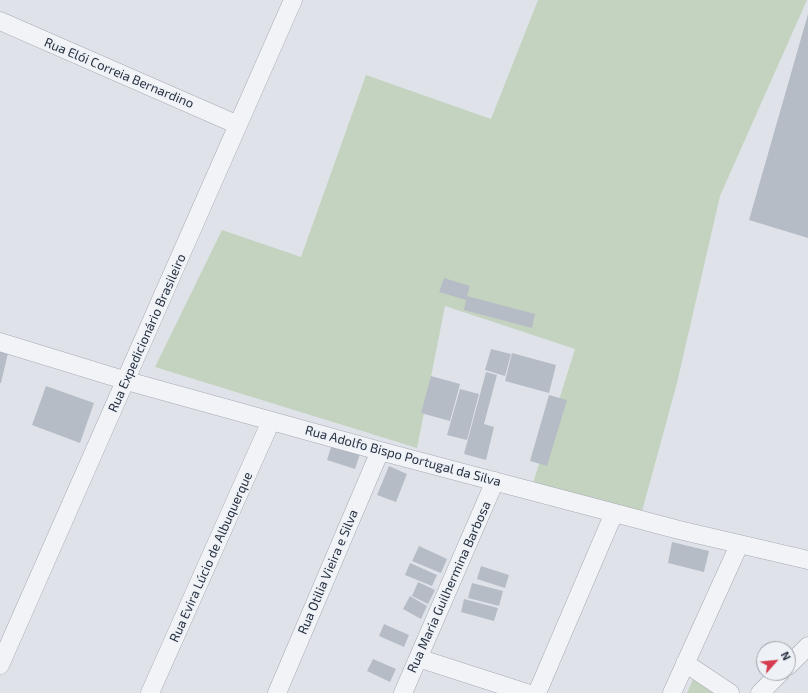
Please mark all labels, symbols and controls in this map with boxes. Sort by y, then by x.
street label: Rua Elói Correia Bernardino [42,34,196,112]
street label: Rua Expedicionário Brasileiro [105,251,189,415]
street label: Rua Adolfo Bispo Portugal da Silva [303,422,503,490]
street label: Rua Evira Lúcio de Albuquerque [166,469,256,645]
street label: Rua Maria Guilhermina Barbosa [404,499,494,675]
street label: Rua Otilia Vieira e Silva [295,507,361,637]
north arrow [756,641,796,681]
text: N [779,649,794,662]

